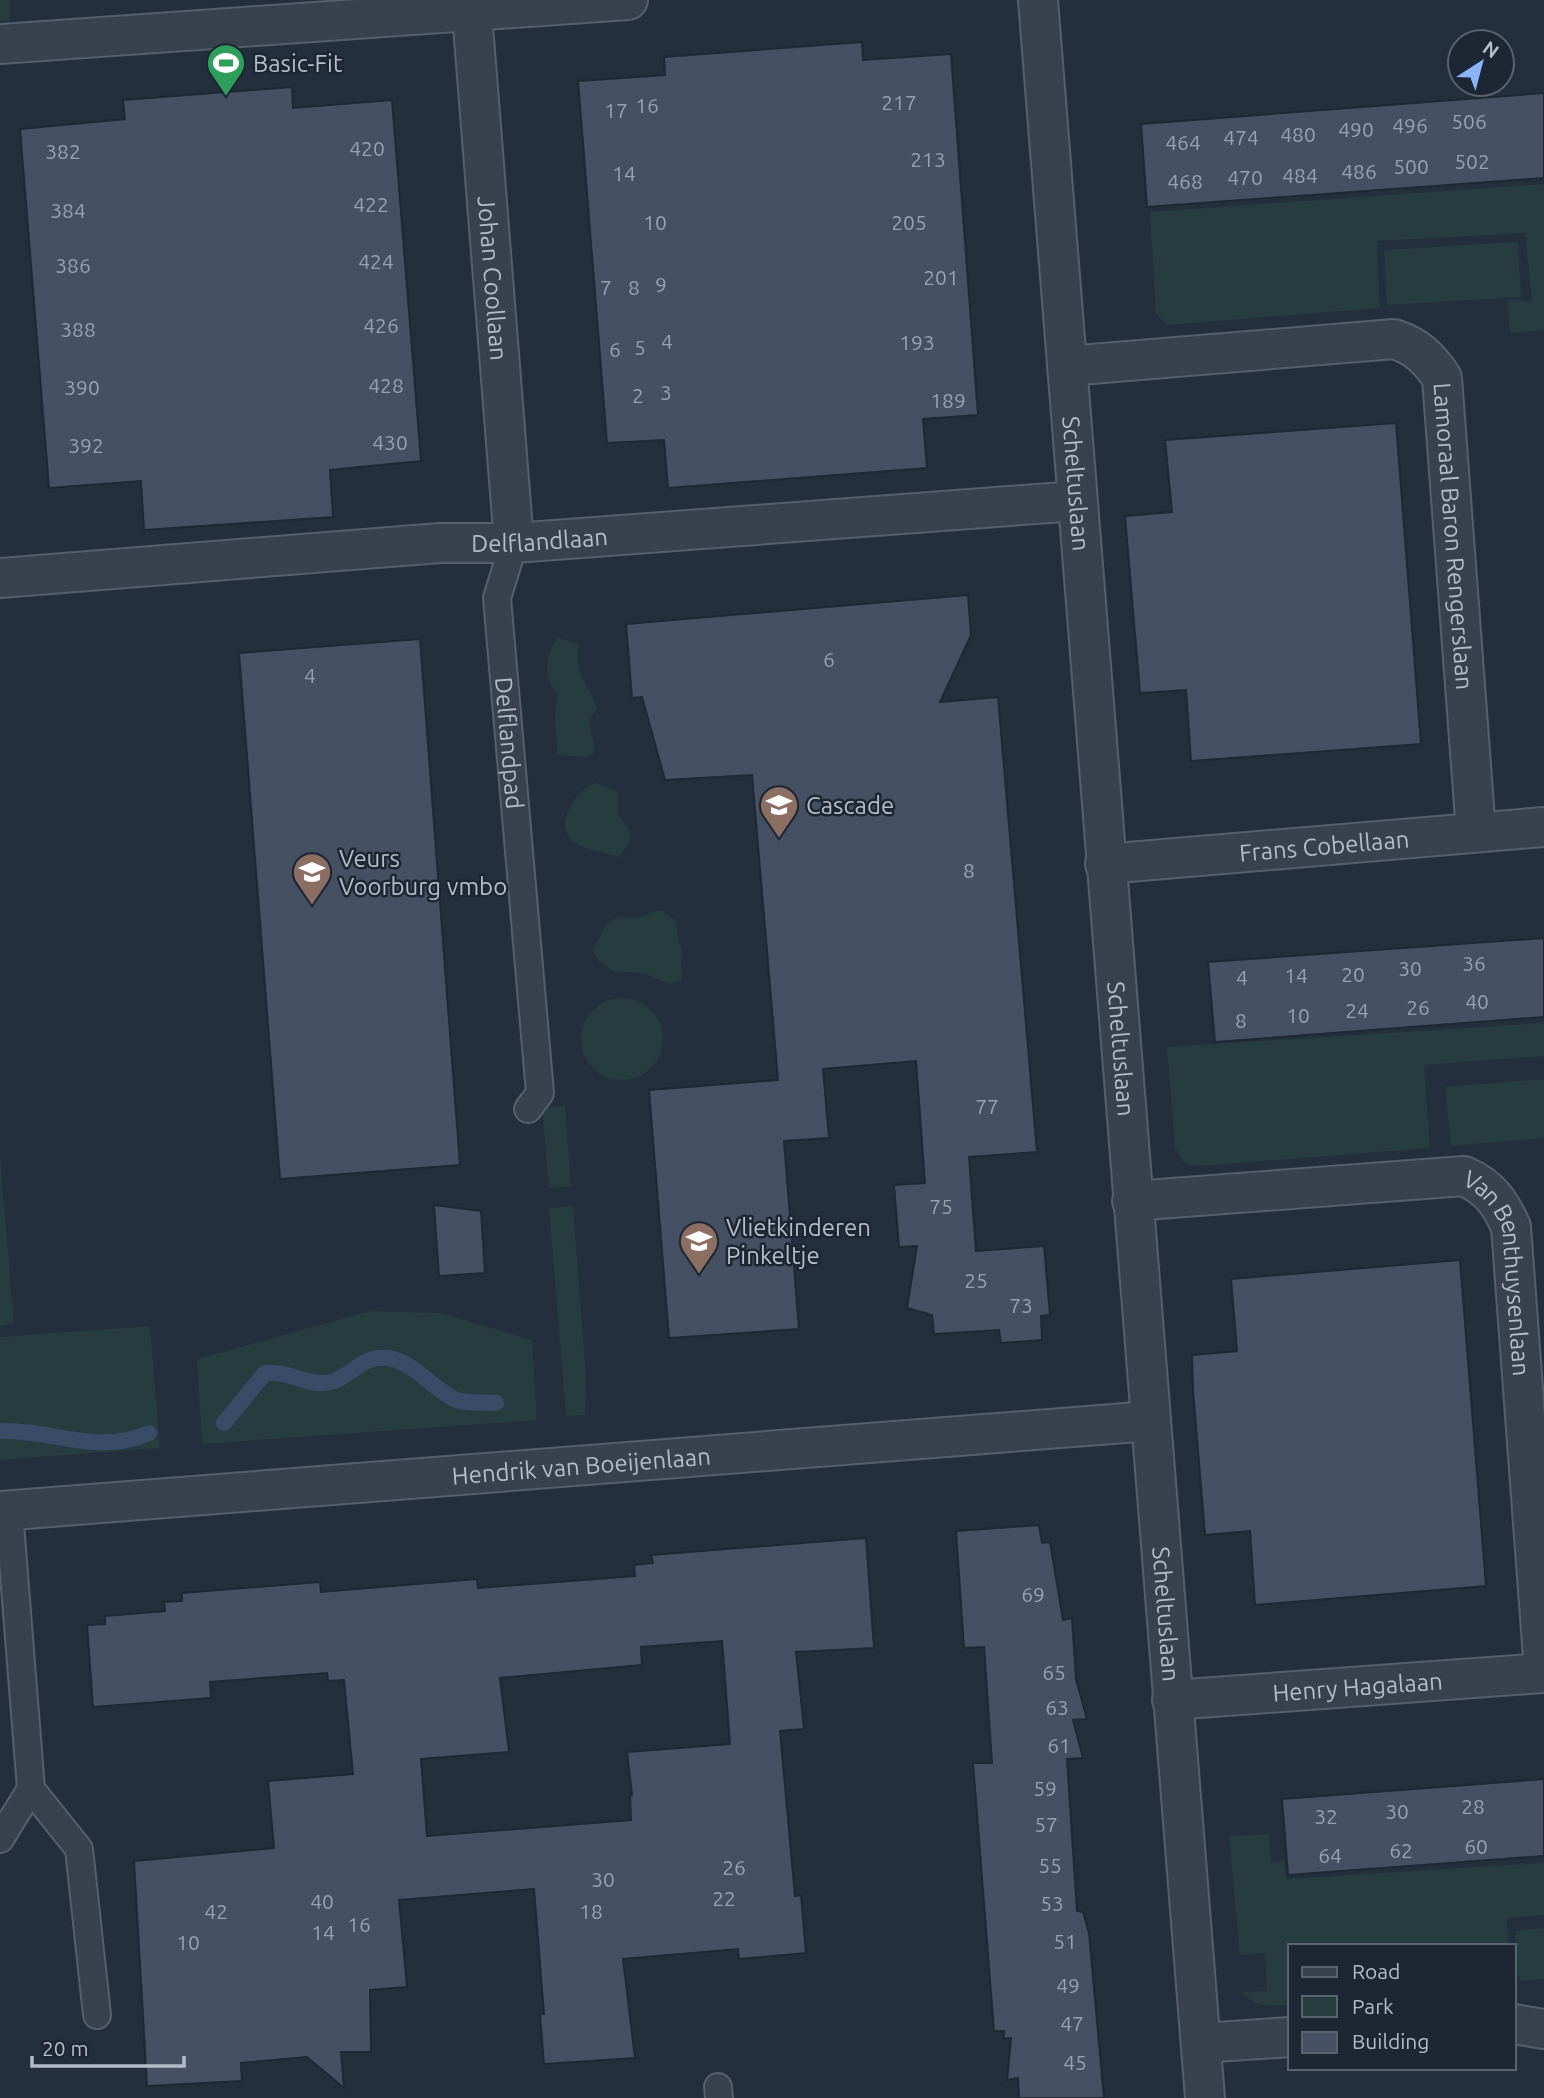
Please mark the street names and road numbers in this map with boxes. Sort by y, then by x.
street label: Johan Coollaan [473,195,513,361]
street label: Lamoraal Baron Rengerslaan [1429,382,1479,691]
street label: Scheltuslaan [1058,415,1095,552]
street label: Delflandlaan [471,523,609,557]
street label: Delflandpad [490,676,529,810]
street label: Frans Cobellaan [1238,825,1410,866]
street label: Scheltuslaan [1103,980,1140,1117]
street label: Van Benthuysenlaan [1459,1165,1536,1377]
street label: Hendrik van Boeijenlaan [451,1442,712,1489]
street label: Scheltuslaan [1148,1545,1185,1682]
street label: Henry Hagalaan [1272,1667,1443,1706]

